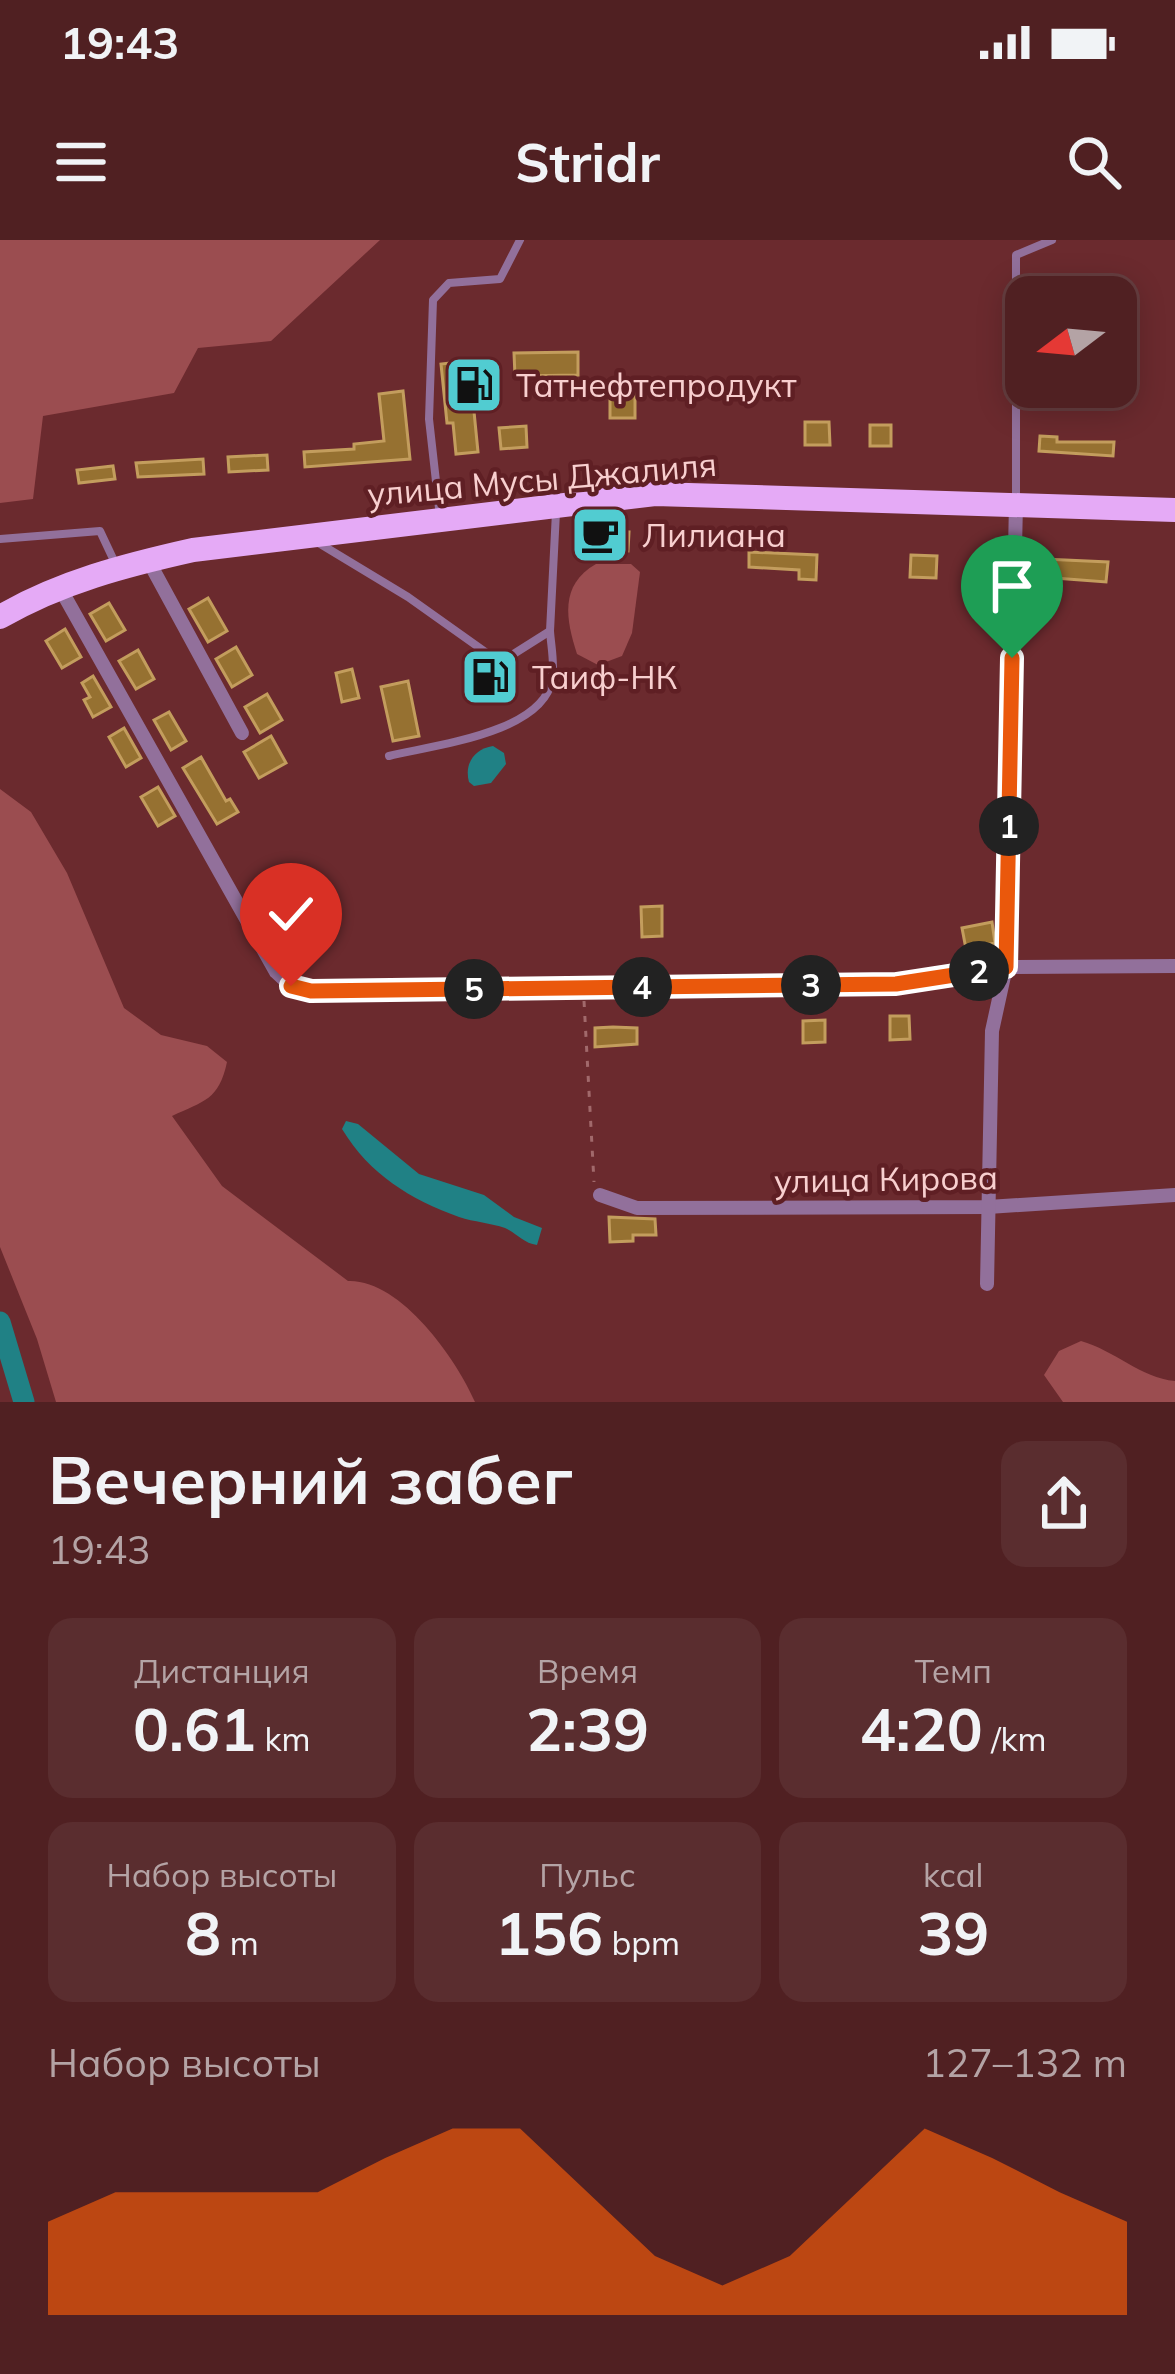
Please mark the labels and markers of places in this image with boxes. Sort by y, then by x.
fuel station icon: Татнефтепродукт [443,354,505,416]
place label: Татнефтепродукт [516,364,796,405]
cafe icon: Лилиана [569,504,631,566]
place label: Лилиана [642,514,786,555]
pin [961,535,1063,658]
fuel station icon: Таиф-НК [459,646,521,708]
place label: Таиф-НК [532,656,678,697]
pin: 1 [979,796,1039,856]
pin [240,863,342,986]
pin: 2 [949,941,1009,1001]
pin: 3 [781,955,841,1015]
pin: 4 [612,957,672,1017]
pin: 5 [444,959,504,1019]

